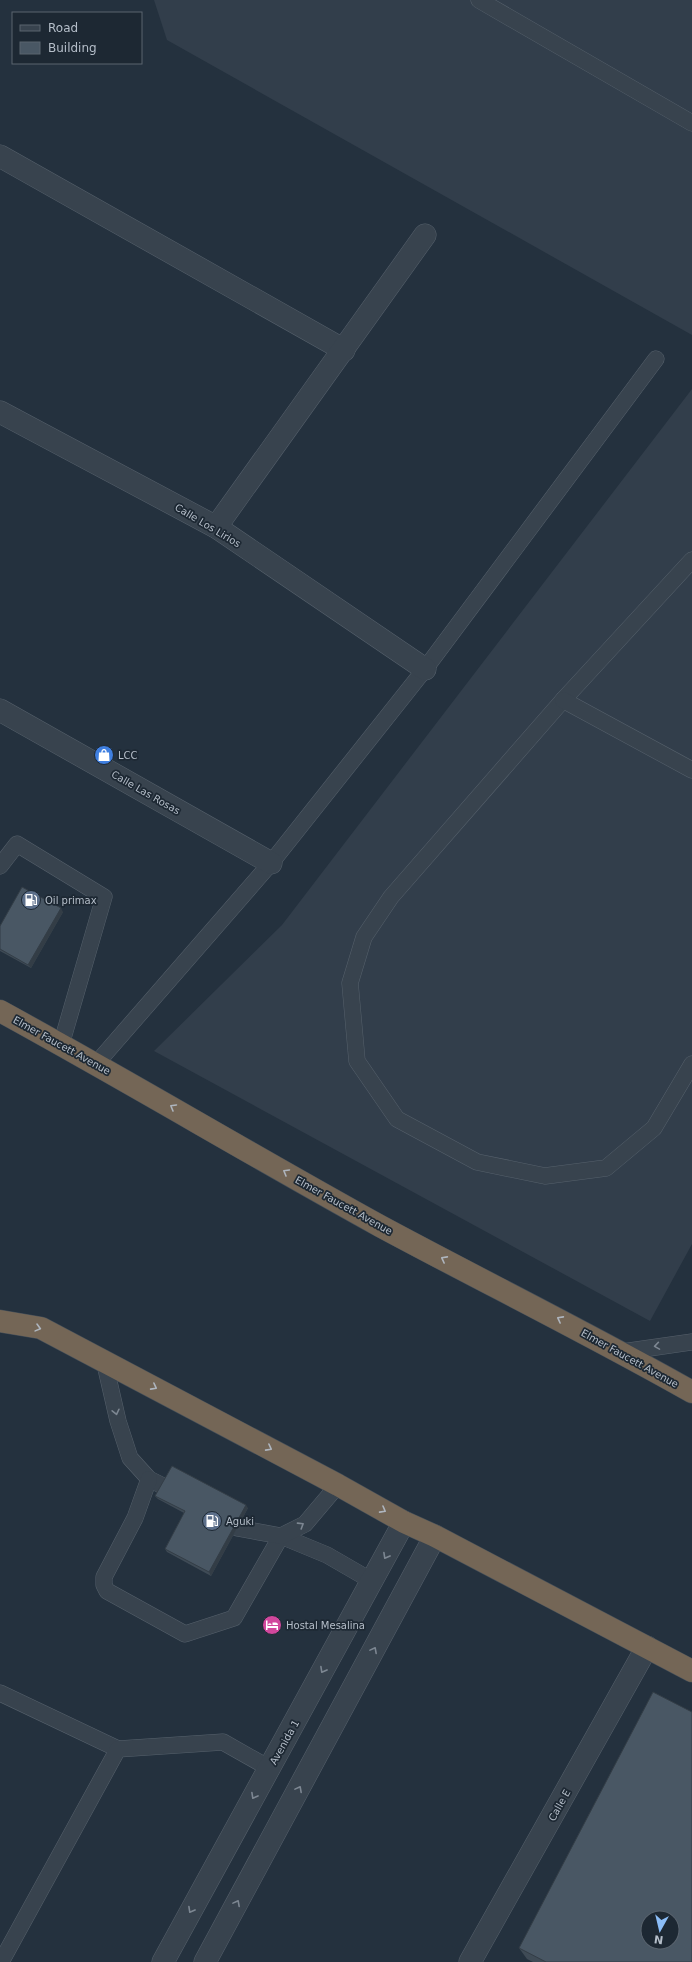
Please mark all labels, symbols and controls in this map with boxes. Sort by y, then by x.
legend [12,12,142,64]
text: Road [48,21,78,35]
text: Building [48,41,97,55]
street label: Calle Los Lirios [173,502,242,549]
shop icon: LCC [93,744,115,766]
place label: LCC [118,750,138,761]
street label: Calle Las Rosas [110,768,182,817]
fuel station icon: Oil primax [20,889,42,911]
place label: Oil primax [45,895,97,906]
street label: Elmer Faucett Avenue [11,1014,112,1077]
one-way arrow [170,1105,177,1112]
one-way arrow [283,1169,290,1176]
street label: Elmer Faucett Avenue [293,1174,394,1237]
one-way arrow [441,1256,449,1264]
one-way arrow [556,1317,564,1324]
one-way arrow [35,1323,42,1332]
street label: Elmer Faucett Avenue [579,1327,680,1390]
one-way arrow [654,1341,660,1350]
one-way arrow [150,1382,157,1390]
one-way arrow [111,1409,119,1415]
one-way arrow [265,1443,272,1451]
one-way arrow [379,1505,386,1513]
fuel station icon: Aguki [201,1510,223,1532]
place label: Aguki [226,1516,254,1527]
one-way arrow [297,1522,304,1530]
one-way arrow [383,1552,390,1559]
hotel icon: Hostal Mesalina [261,1614,283,1636]
place label: Hostal Mesalina [286,1620,365,1631]
one-way arrow [369,1646,377,1654]
one-way arrow [320,1666,328,1673]
street label: Avenida 1 [268,1718,301,1767]
one-way arrow [294,1785,302,1793]
street label: Calle E [546,1788,573,1823]
one-way arrow [251,1792,258,1800]
one-way arrow [232,1900,240,1907]
one-way arrow [189,1906,196,1914]
north arrow [640,1910,680,1950]
text: N [653,1932,664,1946]

